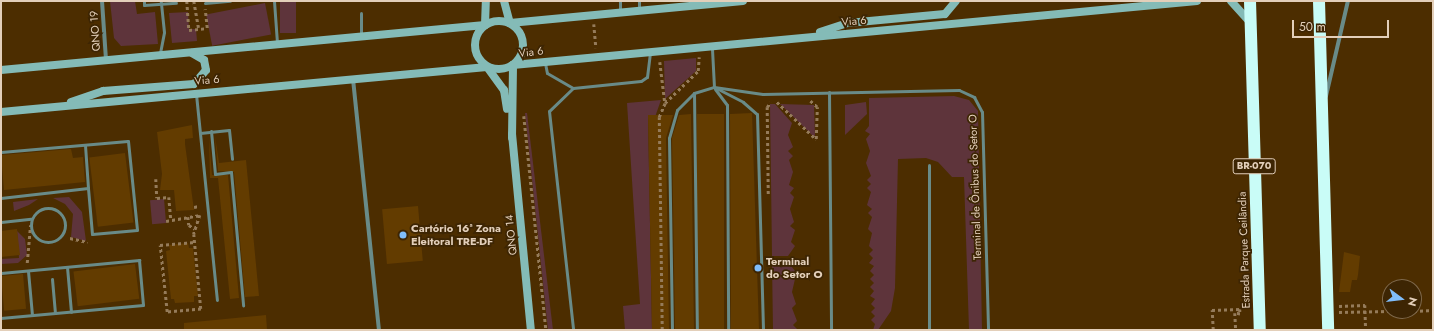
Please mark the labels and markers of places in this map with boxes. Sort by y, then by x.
place label: Cartório 16ª Zona Eleitoral TRE-DF [411,222,501,248]
marker: Cartório 16ª Zona Eleitoral TRE-DF [398,230,408,240]
place label: Terminal do Setor O [766,255,823,281]
marker: Terminal do Setor O [753,263,763,273]

